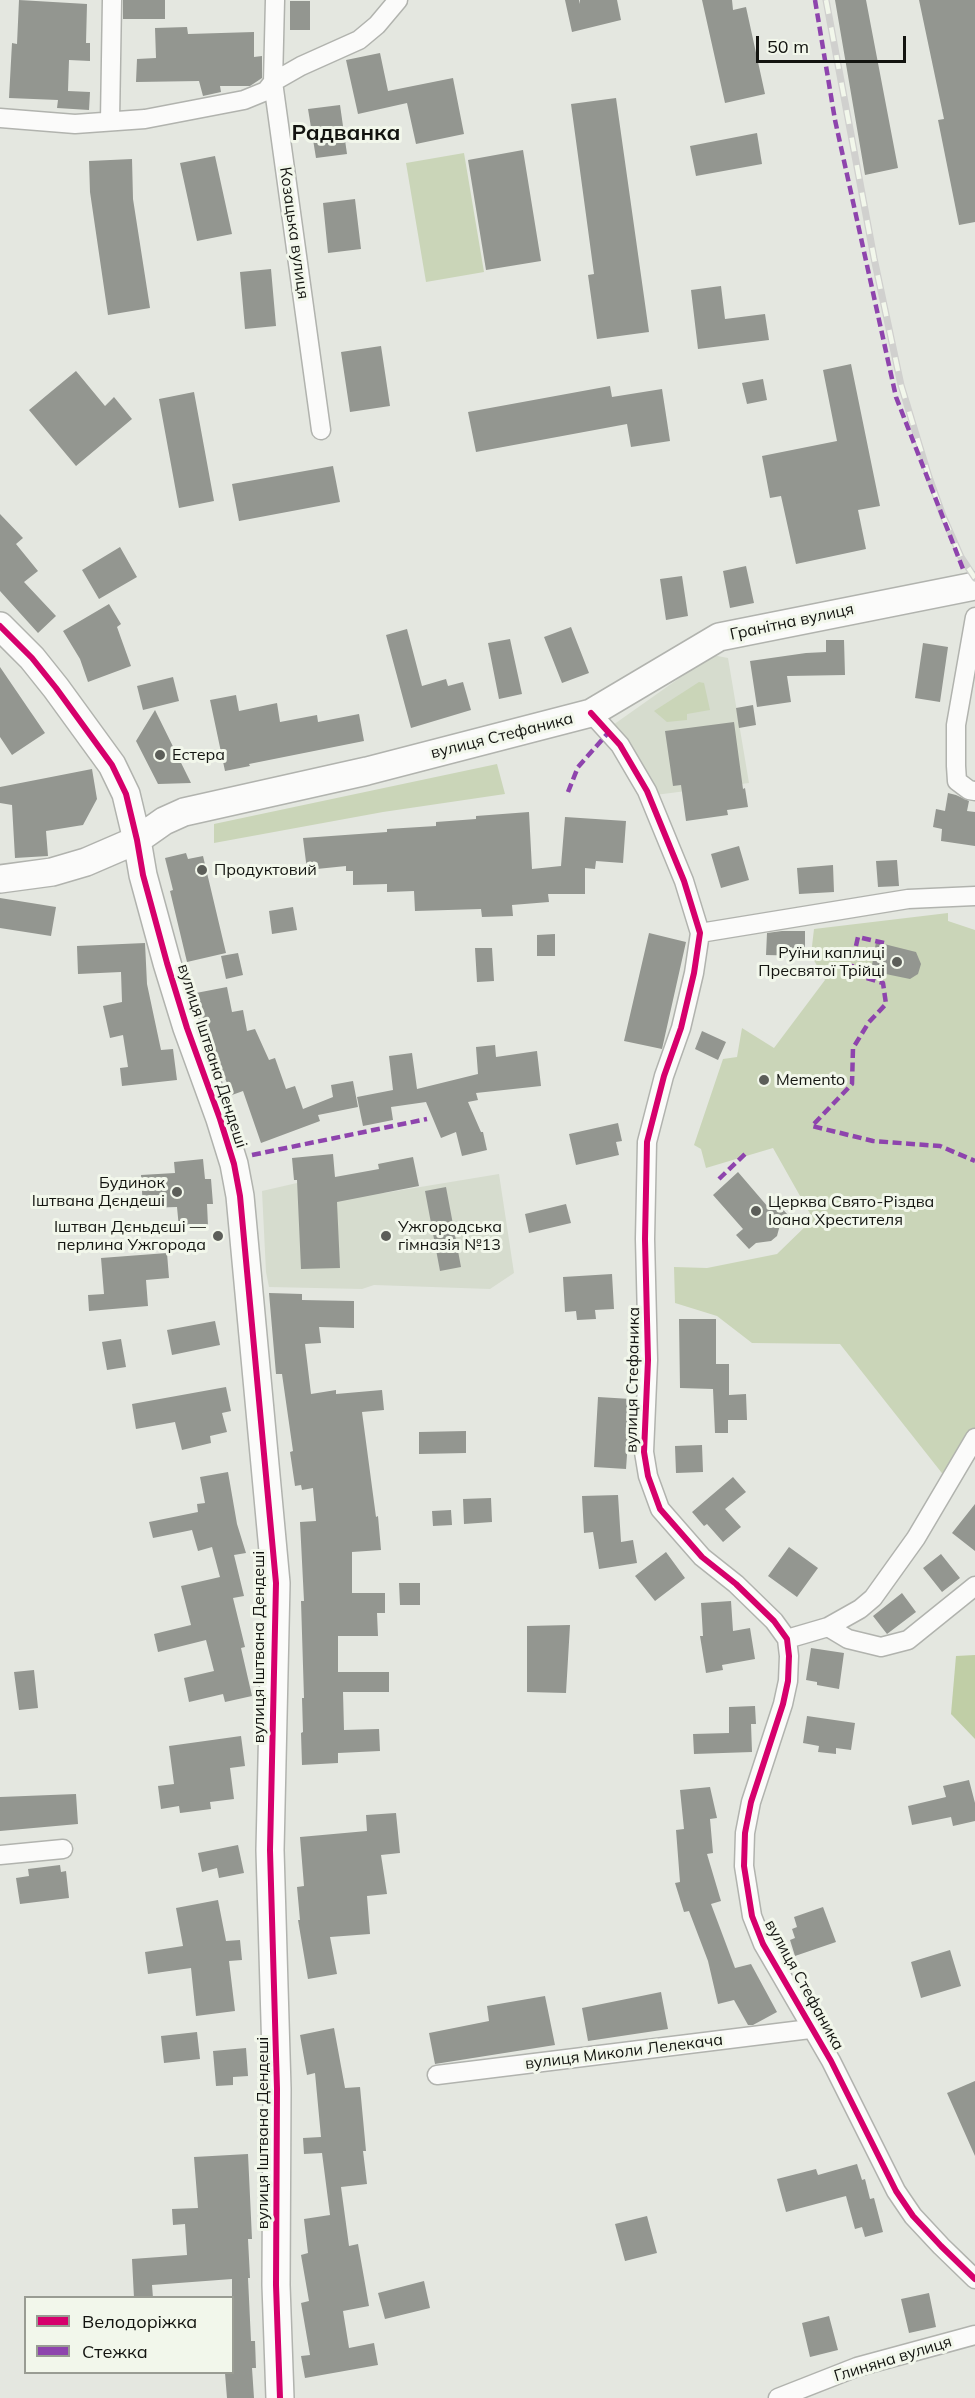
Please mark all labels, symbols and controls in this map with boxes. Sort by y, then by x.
scale bar [759,24,909,62]
text: 50 m [767,35,809,58]
district label: Радванка [291,120,401,146]
street label: Козацька вулиця [275,166,313,300]
street label: Гранітна вулиця [728,600,856,644]
street label: вулиця Стефаника [429,709,575,763]
place label: Естера [172,745,225,765]
marker: Естера [153,748,167,762]
place label: Продуктовий [214,860,317,880]
marker: Продуктовий [195,863,209,877]
place label: Руїни каплиці Пресвятої Трійці [758,943,885,981]
marker: Руїни каплиці Пресвятої Трійці [890,955,904,969]
street label: вулиця Іштвана Дендеші [173,962,251,1150]
place label: Memento [776,1070,845,1090]
marker: Memento [757,1073,771,1087]
place label: Будинок Іштвана Дєндеші [32,1173,165,1211]
marker: Будинок Іштвана Дєндеші [170,1185,184,1199]
place label: Церква Свято-Різдва Іоана Хрестителя [768,1192,934,1230]
marker: Церква Свято-Різдва Іоана Хрестителя [749,1204,763,1218]
place label: Іштван Дєньдєші — перлина Ужгорода [54,1217,206,1255]
place label: Ужгородська гімназія №13 [398,1217,502,1255]
marker: Іштван Дєньдєші — перлина Ужгорода [211,1229,225,1243]
marker: Ужгородська гімназія №13 [379,1229,393,1243]
street label: вулиця Стефаника [622,1307,644,1453]
street label: вулиця Іштвана Дендеші [249,1551,269,1743]
street label: вулиця Стефаника [760,1916,848,2054]
street label: вулиця Миколи Лелекача [524,2030,724,2074]
street label: вулиця Іштвана Дендеші [253,2037,273,2229]
legend [24,2296,234,2374]
text: Велодоріжка [82,2310,197,2333]
street label: Глиняна вулиця [832,2332,954,2386]
text: Стежка [82,2340,148,2363]

